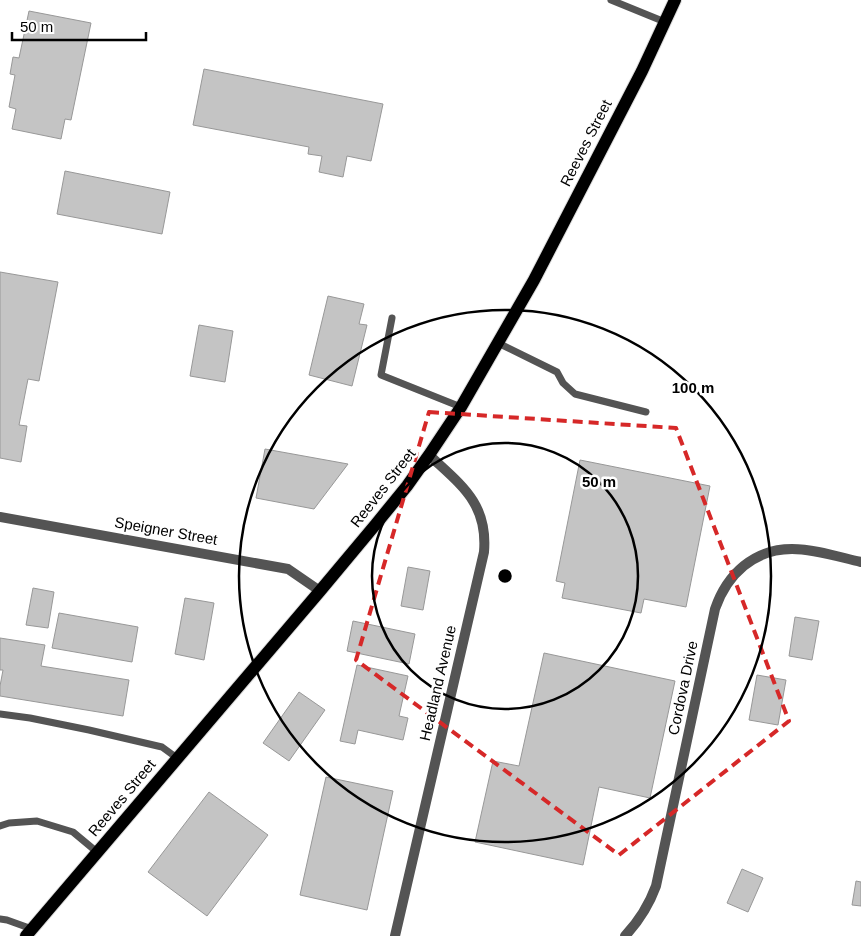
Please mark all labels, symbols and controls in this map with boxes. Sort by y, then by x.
scale bar [12,10,146,42]
text: 50 m [20,18,53,35]
street label: Reeves Street [556,96,615,189]
text: 100 m [672,379,714,396]
street label: Reeves Street [347,444,419,530]
text: 50 m [582,473,616,490]
street label: Speigner Street [113,513,220,548]
centre of rings [496,567,514,585]
street label: Headland Avenue [416,623,459,742]
street label: Cordova Drive [664,639,701,737]
street label: Reeves Street [85,755,159,840]

